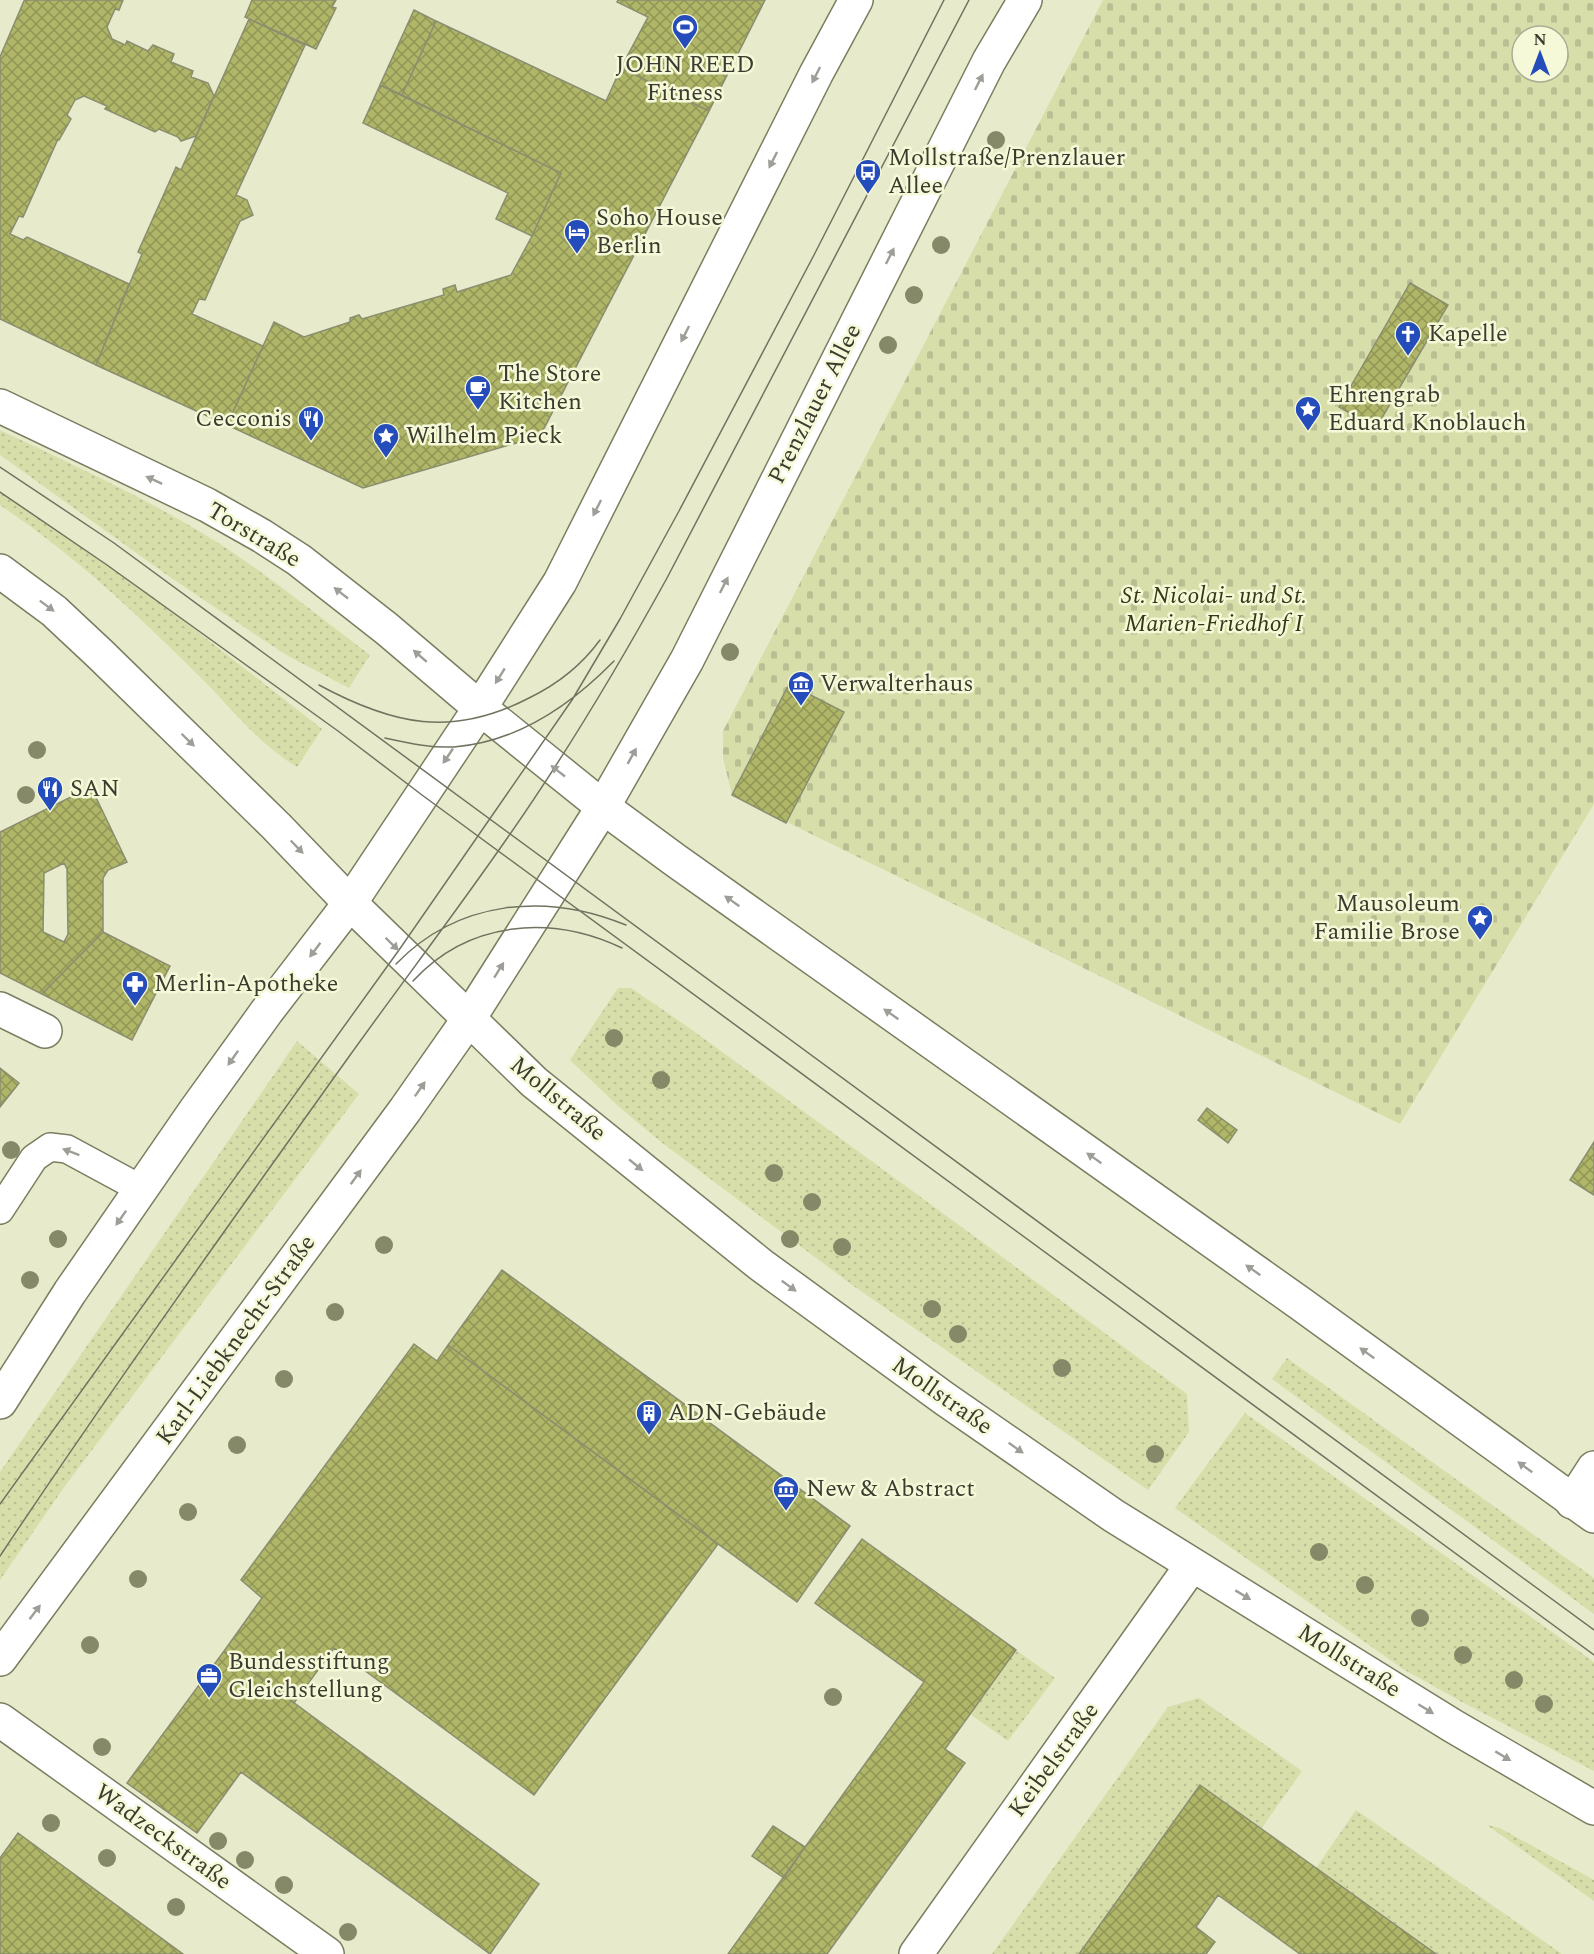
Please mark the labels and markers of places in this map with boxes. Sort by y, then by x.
sports icon: JOHN REED Fitness [670,12,700,50]
place label: JOHN REED Fitness [615,47,755,111]
place label: Mollstraße/Prenzlauer Allee [888,140,1125,204]
bus stop icon: Mollstraße/Prenzlauer Allee [853,157,883,195]
place label: Soho House Berlin [596,200,723,264]
hotel icon: Soho House Berlin [562,217,592,255]
place label: Kapelle [1428,316,1508,352]
church icon: Kapelle [1393,319,1423,357]
place label: The Store Kitchen [498,356,601,420]
cafe icon: The Store Kitchen [463,373,493,411]
place label: Ehrengrab Eduard Knoblauch [1328,377,1526,441]
place icon: Ehrengrab Eduard Knoblauch [1293,394,1323,432]
place label: Cecconis [195,401,292,437]
restaurant icon: Cecconis [296,404,326,442]
place label: Wilhelm Pieck [406,418,562,454]
place icon: Wilhelm Pieck [371,421,401,459]
place label: Verwalterhaus [820,666,974,702]
museum icon: Verwalterhaus [786,669,816,707]
place label: SAN [70,771,120,807]
restaurant icon: SAN [35,774,65,812]
place label: Mausoleum Familie Brose [1314,886,1460,950]
place icon: Mausoleum Familie Brose [1465,903,1495,941]
place label: Merlin-Apotheke [154,966,338,1002]
pharmacy icon: Merlin-Apotheke [120,969,150,1007]
place label: ADN-Gebäude [668,1395,827,1431]
building icon: ADN-Gebäude [634,1398,664,1436]
place label: New & Abstract [806,1471,975,1507]
museum icon: New & Abstract [771,1474,801,1512]
place label: Bundesstiftung Gleichstellung [228,1644,390,1708]
office icon: Bundesstiftung Gleichstellung [194,1661,224,1699]

